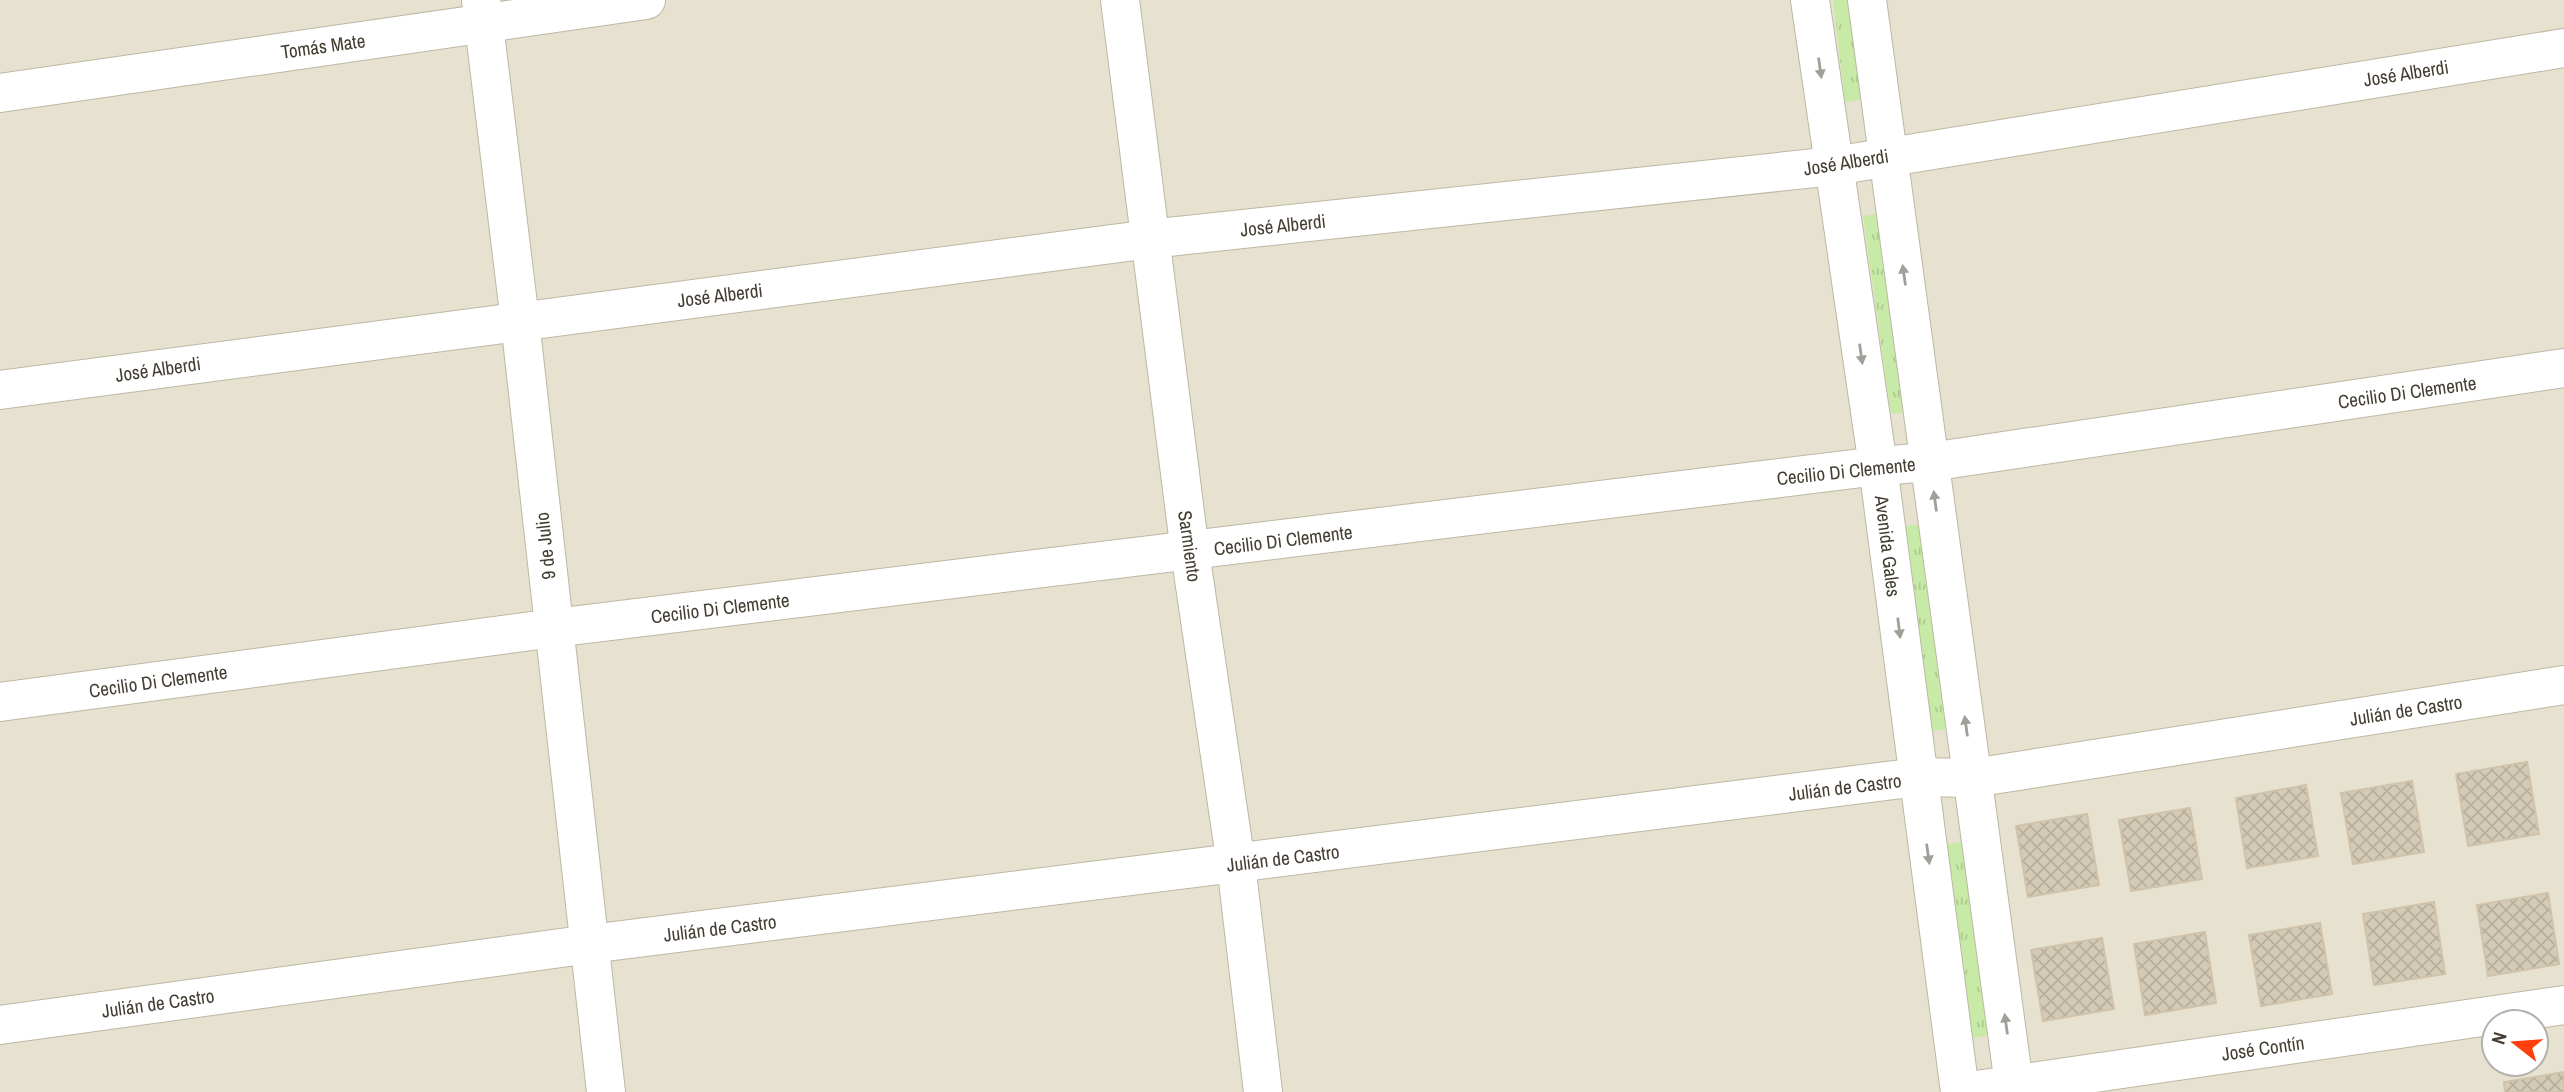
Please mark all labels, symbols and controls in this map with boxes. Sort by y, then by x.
street label: Tomás Mate [279,27,367,65]
street label: José Alberdi [2362,53,2450,93]
one-way arrow [1814,57,1825,79]
street label: José Alberdi [1802,142,1890,182]
street label: José Alberdi [1239,208,1327,242]
one-way arrow [1898,264,1909,286]
street label: José Alberdi [676,277,764,313]
one-way arrow [1856,344,1867,366]
street label: José Alberdi [114,350,202,388]
street label: Cecilio Di Clemente [2336,369,2478,415]
street label: Cecilio Di Clemente [1775,451,1917,491]
one-way arrow [1930,490,1941,512]
street label: Avenida Gales [1869,493,1907,598]
street label: Sarmiento [1172,509,1208,583]
street label: 9 de Julio [529,511,561,581]
street label: Cecilio Di Clemente [1212,519,1354,561]
street label: Cecilio Di Clemente [649,587,791,629]
one-way arrow [1893,617,1904,639]
street label: Cecilio Di Clemente [87,658,229,704]
street label: Julián de Castro [2348,688,2464,732]
one-way arrow [1960,715,1971,737]
street label: Julián de Castro [1787,767,1903,807]
street label: Julián de Castro [1225,838,1341,878]
one-way arrow [1923,843,1934,865]
street label: Julián de Castro [662,908,778,948]
street label: Julián de Castro [100,982,216,1024]
north arrow [2480,1008,2550,1078]
one-way arrow [2001,1013,2012,1035]
street label: José Contín [2220,1029,2306,1067]
text: N [2485,1029,2513,1047]

